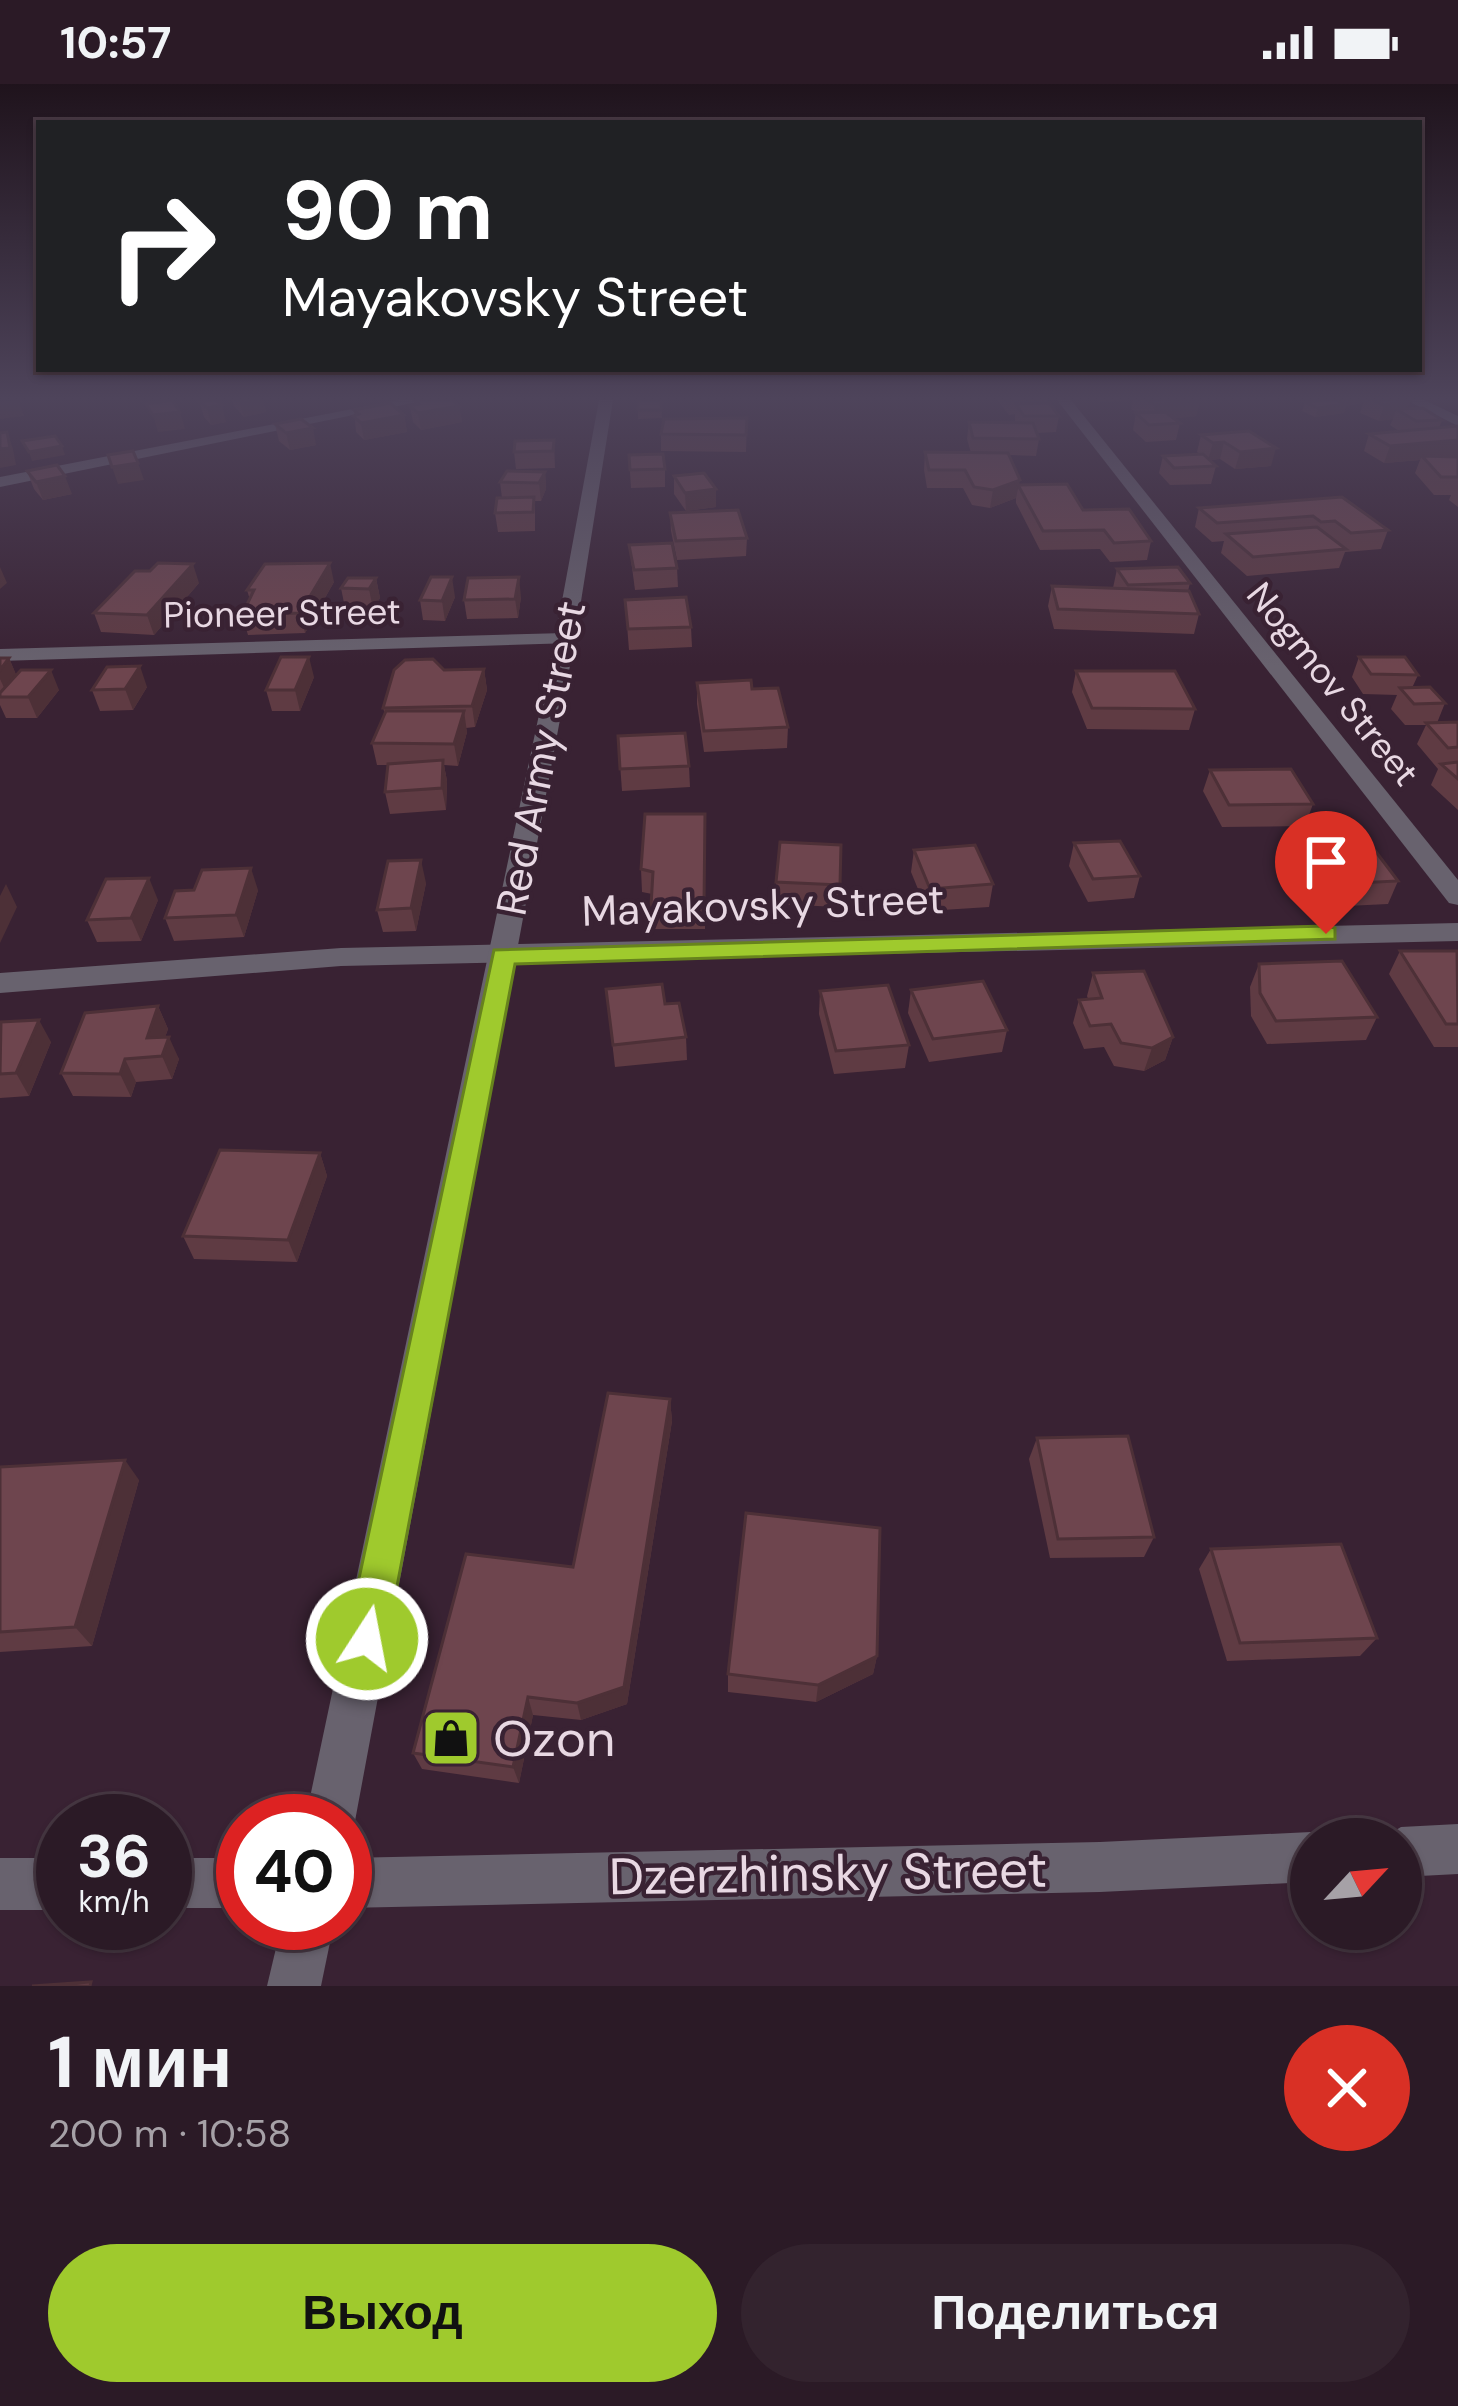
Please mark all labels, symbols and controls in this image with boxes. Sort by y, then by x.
text: 10:57 [60,13,171,72]
text: 90 m [282,156,493,265]
icon: right [84,168,240,324]
text: Mayakovsky Street [282,262,748,333]
street label: Nogmov Street [1236,573,1430,795]
street label: Pioneer Street [163,587,401,639]
street label: Red Army Street [484,596,598,920]
pin [1275,811,1377,934]
icon: arrive [1293,829,1359,895]
street label: Mayakovsky Street [581,871,945,939]
position arrow [304,1576,430,1702]
place label: Ozon [493,1705,615,1772]
shop icon: Ozon [420,1707,482,1769]
speed limit sign: 40 [216,1794,372,1950]
text: 36 [77,1817,151,1896]
north arrow [1290,1818,1422,1950]
map controls [1290,1818,1422,1950]
street label: Dzerzhinsky Street [608,1836,1048,1910]
text: km/h [79,1882,149,1921]
text: 1 мин [48,2016,232,2109]
button: close [1284,2025,1410,2151]
text: 200 m · 10:58 [48,2108,291,2159]
button: Выход [48,2244,717,2382]
button: Поделиться [741,2244,1410,2382]

